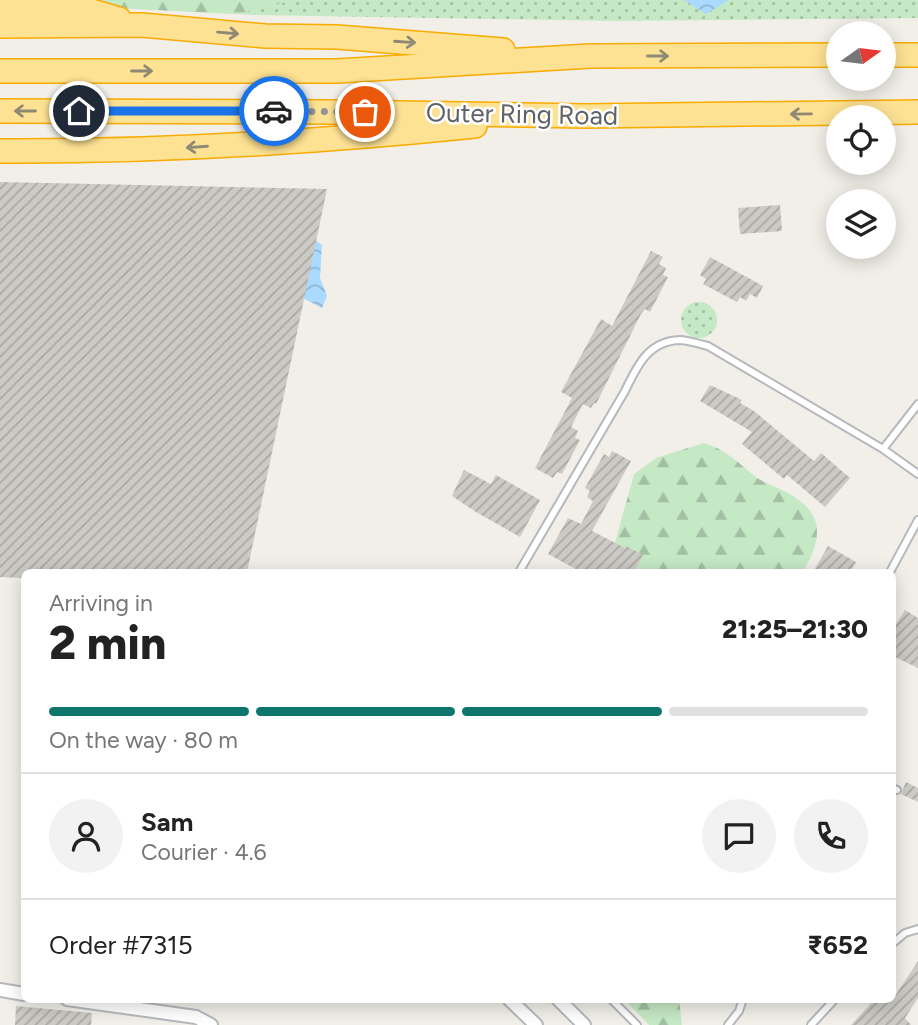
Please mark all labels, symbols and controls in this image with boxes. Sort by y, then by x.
north arrow [826,21,896,91]
map controls [826,21,896,259]
one-way arrow [216,27,239,40]
one-way arrow [393,36,415,49]
one-way arrow [646,49,669,63]
one-way arrow [130,64,153,78]
courier [239,76,309,146]
pin [49,81,109,141]
pin [335,82,395,142]
icon: home [60,92,98,130]
icon: car [255,92,293,130]
icon: bag [346,93,384,131]
street label: Outer Ring Road [426,96,618,132]
one-way arrow [14,104,37,118]
button: locate [826,105,896,175]
one-way arrow [790,107,813,121]
one-way arrow [186,141,208,154]
button: layers [826,189,896,259]
text: Arriving in [49,589,153,617]
text: 21:25–21:30 [722,613,868,645]
text: 2 min [49,615,166,671]
text: On the way · 80 m [49,726,238,754]
button: person [49,799,123,873]
button: chat [702,799,776,873]
button: phone [794,799,868,873]
text: Sam [141,806,193,838]
text: Courier · 4.6 [141,838,267,866]
text: Order #7315 [49,929,193,961]
text: ₹652 [807,929,868,961]

